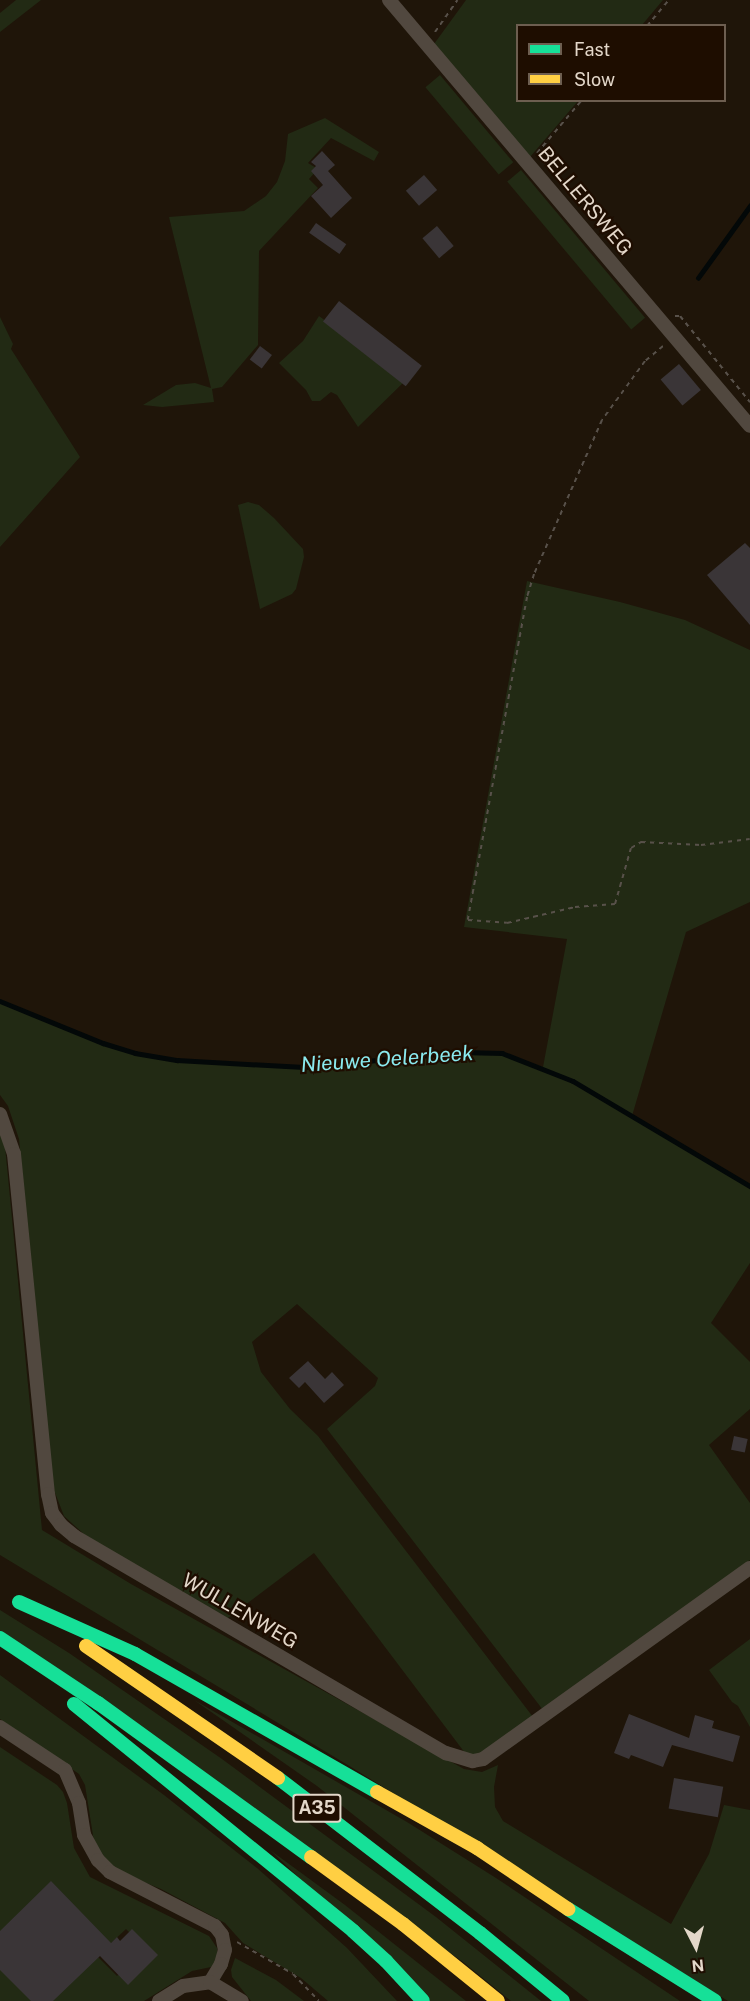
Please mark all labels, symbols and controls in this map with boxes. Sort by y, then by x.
legend [516,24,726,102]
text: Fast [574,39,610,60]
text: Slow [574,69,615,90]
street label: BELLERSWEG [533,142,637,260]
water label: Nieuwe Oelerbeek [300,1040,474,1078]
street label: WULLENWEG [178,1568,302,1654]
road number: A35 [292,1793,342,1823]
north arrow [666,1917,726,1977]
text: N [691,1955,705,1975]

